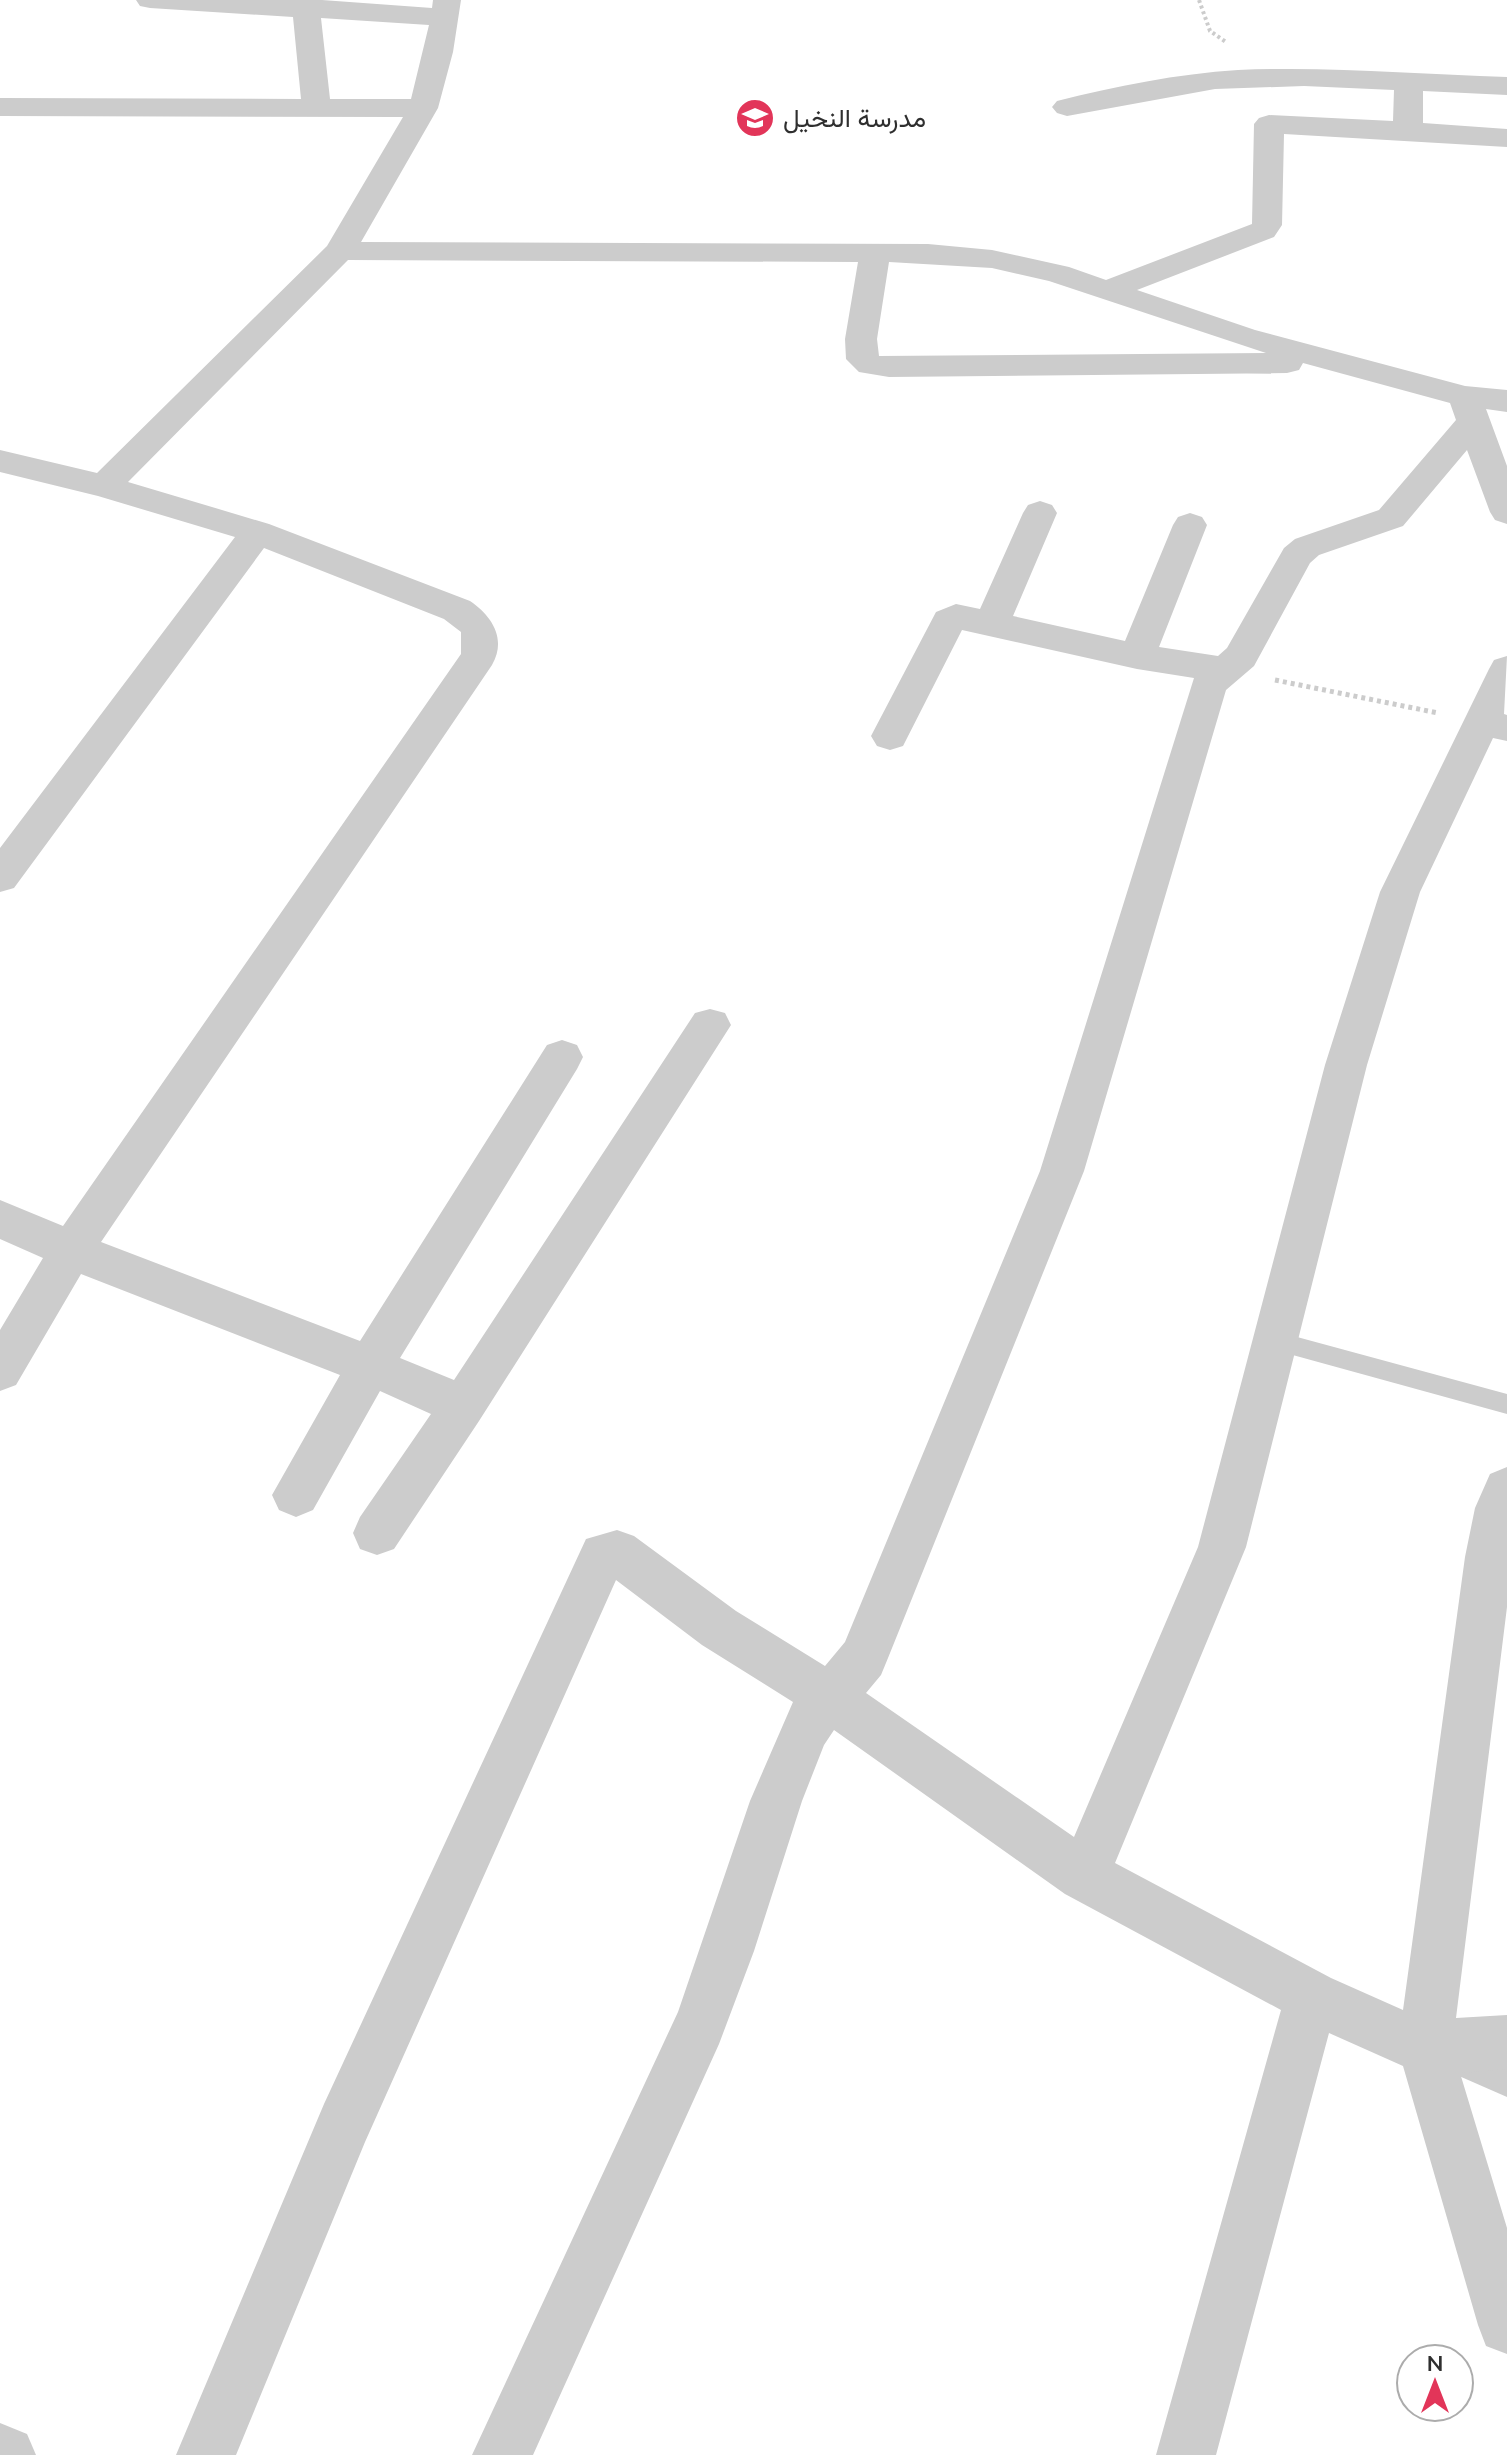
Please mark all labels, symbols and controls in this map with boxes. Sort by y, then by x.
school or university icon: مدرسة النخيل [734,97,776,139]
place label: مدرسة النخيل [783,101,926,134]
north arrow [1395,2343,1475,2423]
text: N [1427,2349,1443,2377]

